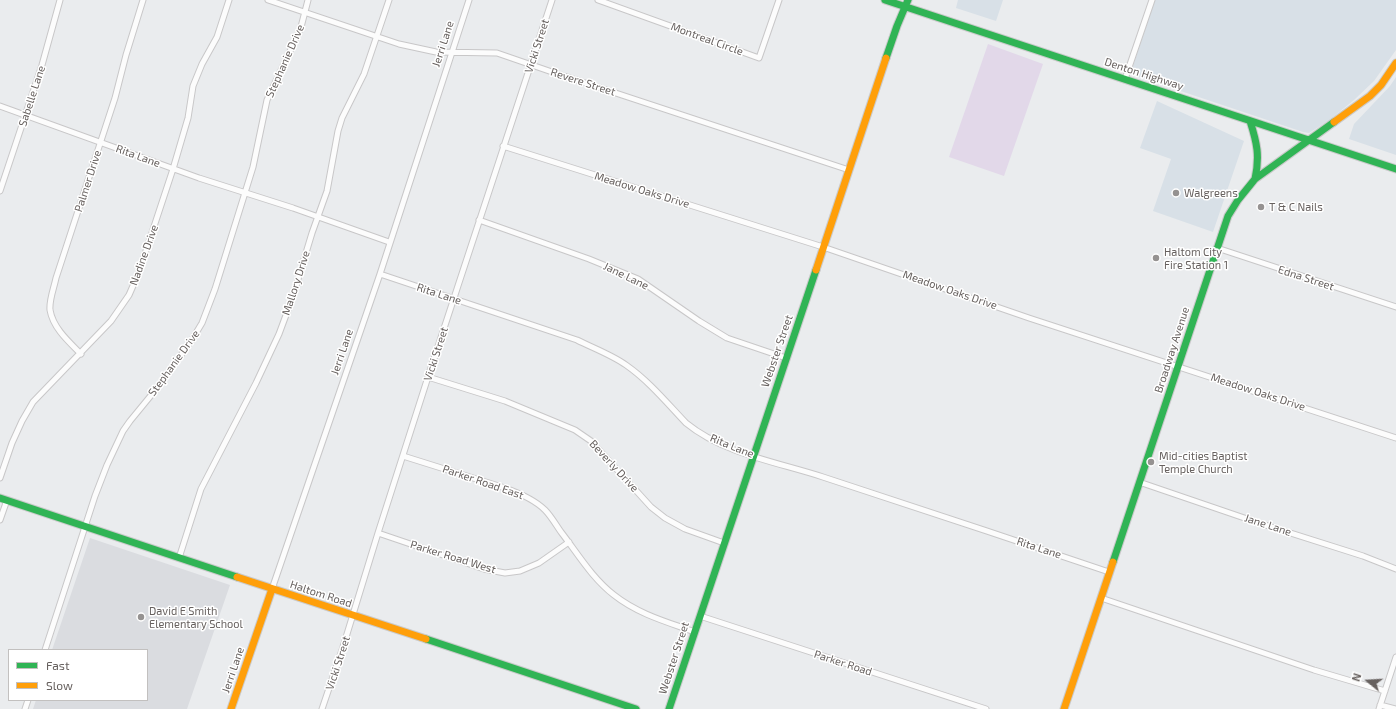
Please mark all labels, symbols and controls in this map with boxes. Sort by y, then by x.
street label: Vicki Street [522,17,552,75]
street label: Jerri Lane [429,19,457,69]
street label: Montreal Circle [669,20,745,58]
street label: Stephanie Drive [263,22,307,100]
street label: Denton Highway [1103,55,1185,93]
street label: Sabelle Lane [16,64,48,128]
street label: Revere Street [549,65,617,99]
street label: Rita Lane [114,142,162,170]
street label: Palmer Drive [72,148,104,214]
street label: Meadow Oaks Drive [593,169,691,211]
place label: Walgreens [1184,186,1238,200]
marker: Walgreens [1171,188,1181,198]
place label: T & C Nails [1269,200,1323,214]
marker: T & C Nails [1256,202,1266,212]
street label: Nadine Drive [127,223,161,287]
place label: Haltom City Fire Station 1 [1164,245,1228,271]
street label: Mallory Drive [279,249,313,317]
marker: Haltom City Fire Station 1 [1151,253,1161,263]
street label: Jane Lane [601,259,651,293]
street label: Edna Street [1276,263,1336,293]
street label: Meadow Oaks Drive [901,268,999,312]
street label: Rita Lane [415,281,463,307]
street label: Broadway Avenue [1152,305,1192,395]
street label: Webster Street [758,313,796,389]
street label: Vicki Street [421,325,451,383]
street label: Stephanie Drive [146,327,202,399]
street label: Jerri Lane [328,327,356,377]
street label: Meadow Oaks Drive [1209,370,1307,414]
street label: Rita Lane [708,431,756,461]
street label: Beverly Drive [587,437,641,495]
place label: Mid-cities Baptist Temple Church [1159,449,1248,475]
marker: Mid-cities Baptist Temple Church [1146,457,1156,467]
street label: Parker Road East [441,462,525,502]
street label: Jane Lane [1243,511,1293,539]
street label: Rita Lane [1015,535,1063,561]
street label: Parker Road West [409,538,497,576]
street label: Haltom Road [288,578,354,610]
place label: David E Smith Elementary School [149,604,243,630]
marker: David E Smith Elementary School [136,612,146,622]
street label: Webster Street [656,620,692,696]
street label: Vicki Street [323,634,353,692]
street label: Jerri Lane [219,645,247,695]
street label: Parker Road [812,647,874,679]
legend [8,649,148,701]
text: Fast [46,658,69,672]
north arrow [1348,661,1388,701]
text: N [1349,671,1364,683]
text: Slow [46,678,73,692]

